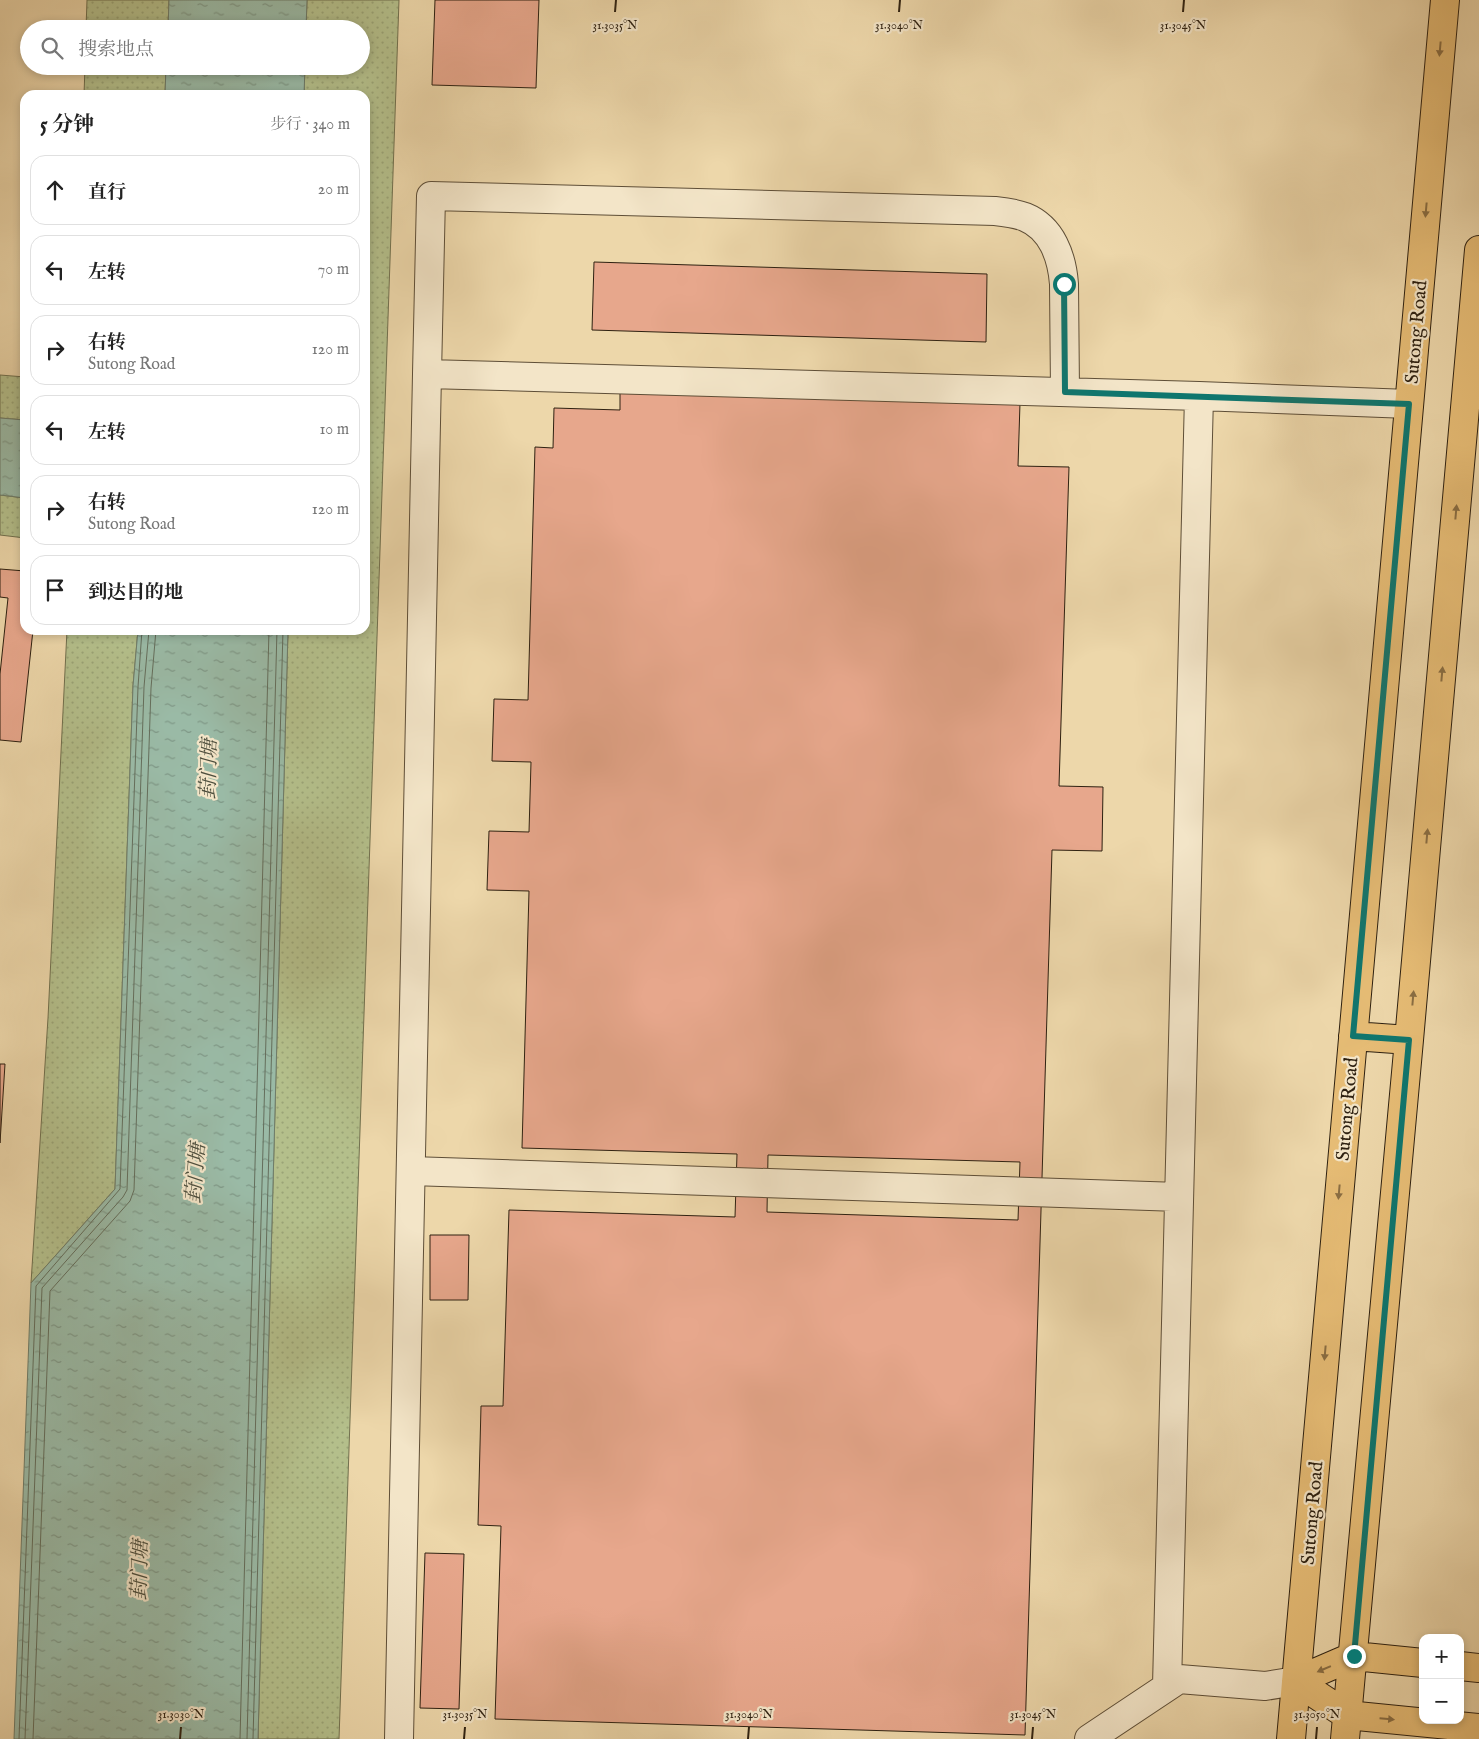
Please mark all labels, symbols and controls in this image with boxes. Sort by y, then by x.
text: 31.3035°N [593,18,638,33]
text: 31.3040°N [875,18,924,33]
text: 31.3045°N [1160,18,1207,33]
search box [20,20,370,75]
icon: search [38,34,66,62]
text: 搜索地点 [78,38,154,62]
one-way arrow [1436,41,1444,57]
text: 5 分钟 [40,112,94,139]
text: 步行 · 340 m [270,115,350,135]
icon: ahead [41,176,69,204]
text: 20 m [318,180,349,200]
text: 直行 [88,181,126,205]
one-way arrow [1422,203,1430,219]
icon: left [41,256,69,284]
text: 70 m [318,260,349,280]
text: 左转 [88,261,126,285]
route start [1053,273,1076,296]
street label: Sutong Road [1401,279,1434,385]
text: 右转 [88,331,126,355]
icon: right [41,336,69,364]
text: 120 m [312,340,349,360]
text: Sutong Road [88,355,175,375]
icon: left [41,416,69,444]
text: 10 m [319,420,349,440]
text: 左转 [88,421,126,445]
text: 右转 [88,491,126,515]
icon: right [41,496,69,524]
text: 120 m [312,500,349,520]
one-way arrow [1452,504,1460,520]
text: Sutong Road [88,515,175,535]
icon: arrive [41,576,69,604]
text: 到达目的地 [88,581,183,605]
one-way arrow [1438,666,1446,682]
water label: 葑门塘 [196,736,223,799]
one-way arrow [1424,827,1432,843]
one-way arrow [1409,989,1417,1005]
street label: Sutong Road [1332,1056,1365,1162]
water label: 葑门塘 [181,1139,212,1204]
one-way arrow [1335,1184,1343,1200]
one-way arrow [1321,1346,1329,1362]
street label: Sutong Road [1297,1460,1330,1566]
water label: 葑门塘 [127,1537,154,1600]
map controls [1419,1634,1464,1724]
button: + [1419,1634,1464,1679]
route end [1343,1645,1366,1668]
one-way arrow [1317,1665,1331,1673]
button: − [1419,1679,1464,1724]
text: 31.3030°N [158,1707,205,1722]
text: 31.3035°N [443,1707,488,1722]
text: 31.3040°N [725,1707,774,1722]
text: 31.3045°N [1010,1707,1057,1722]
text: 31.3050°N [1294,1707,1341,1722]
one-way arrow [1379,1715,1395,1723]

